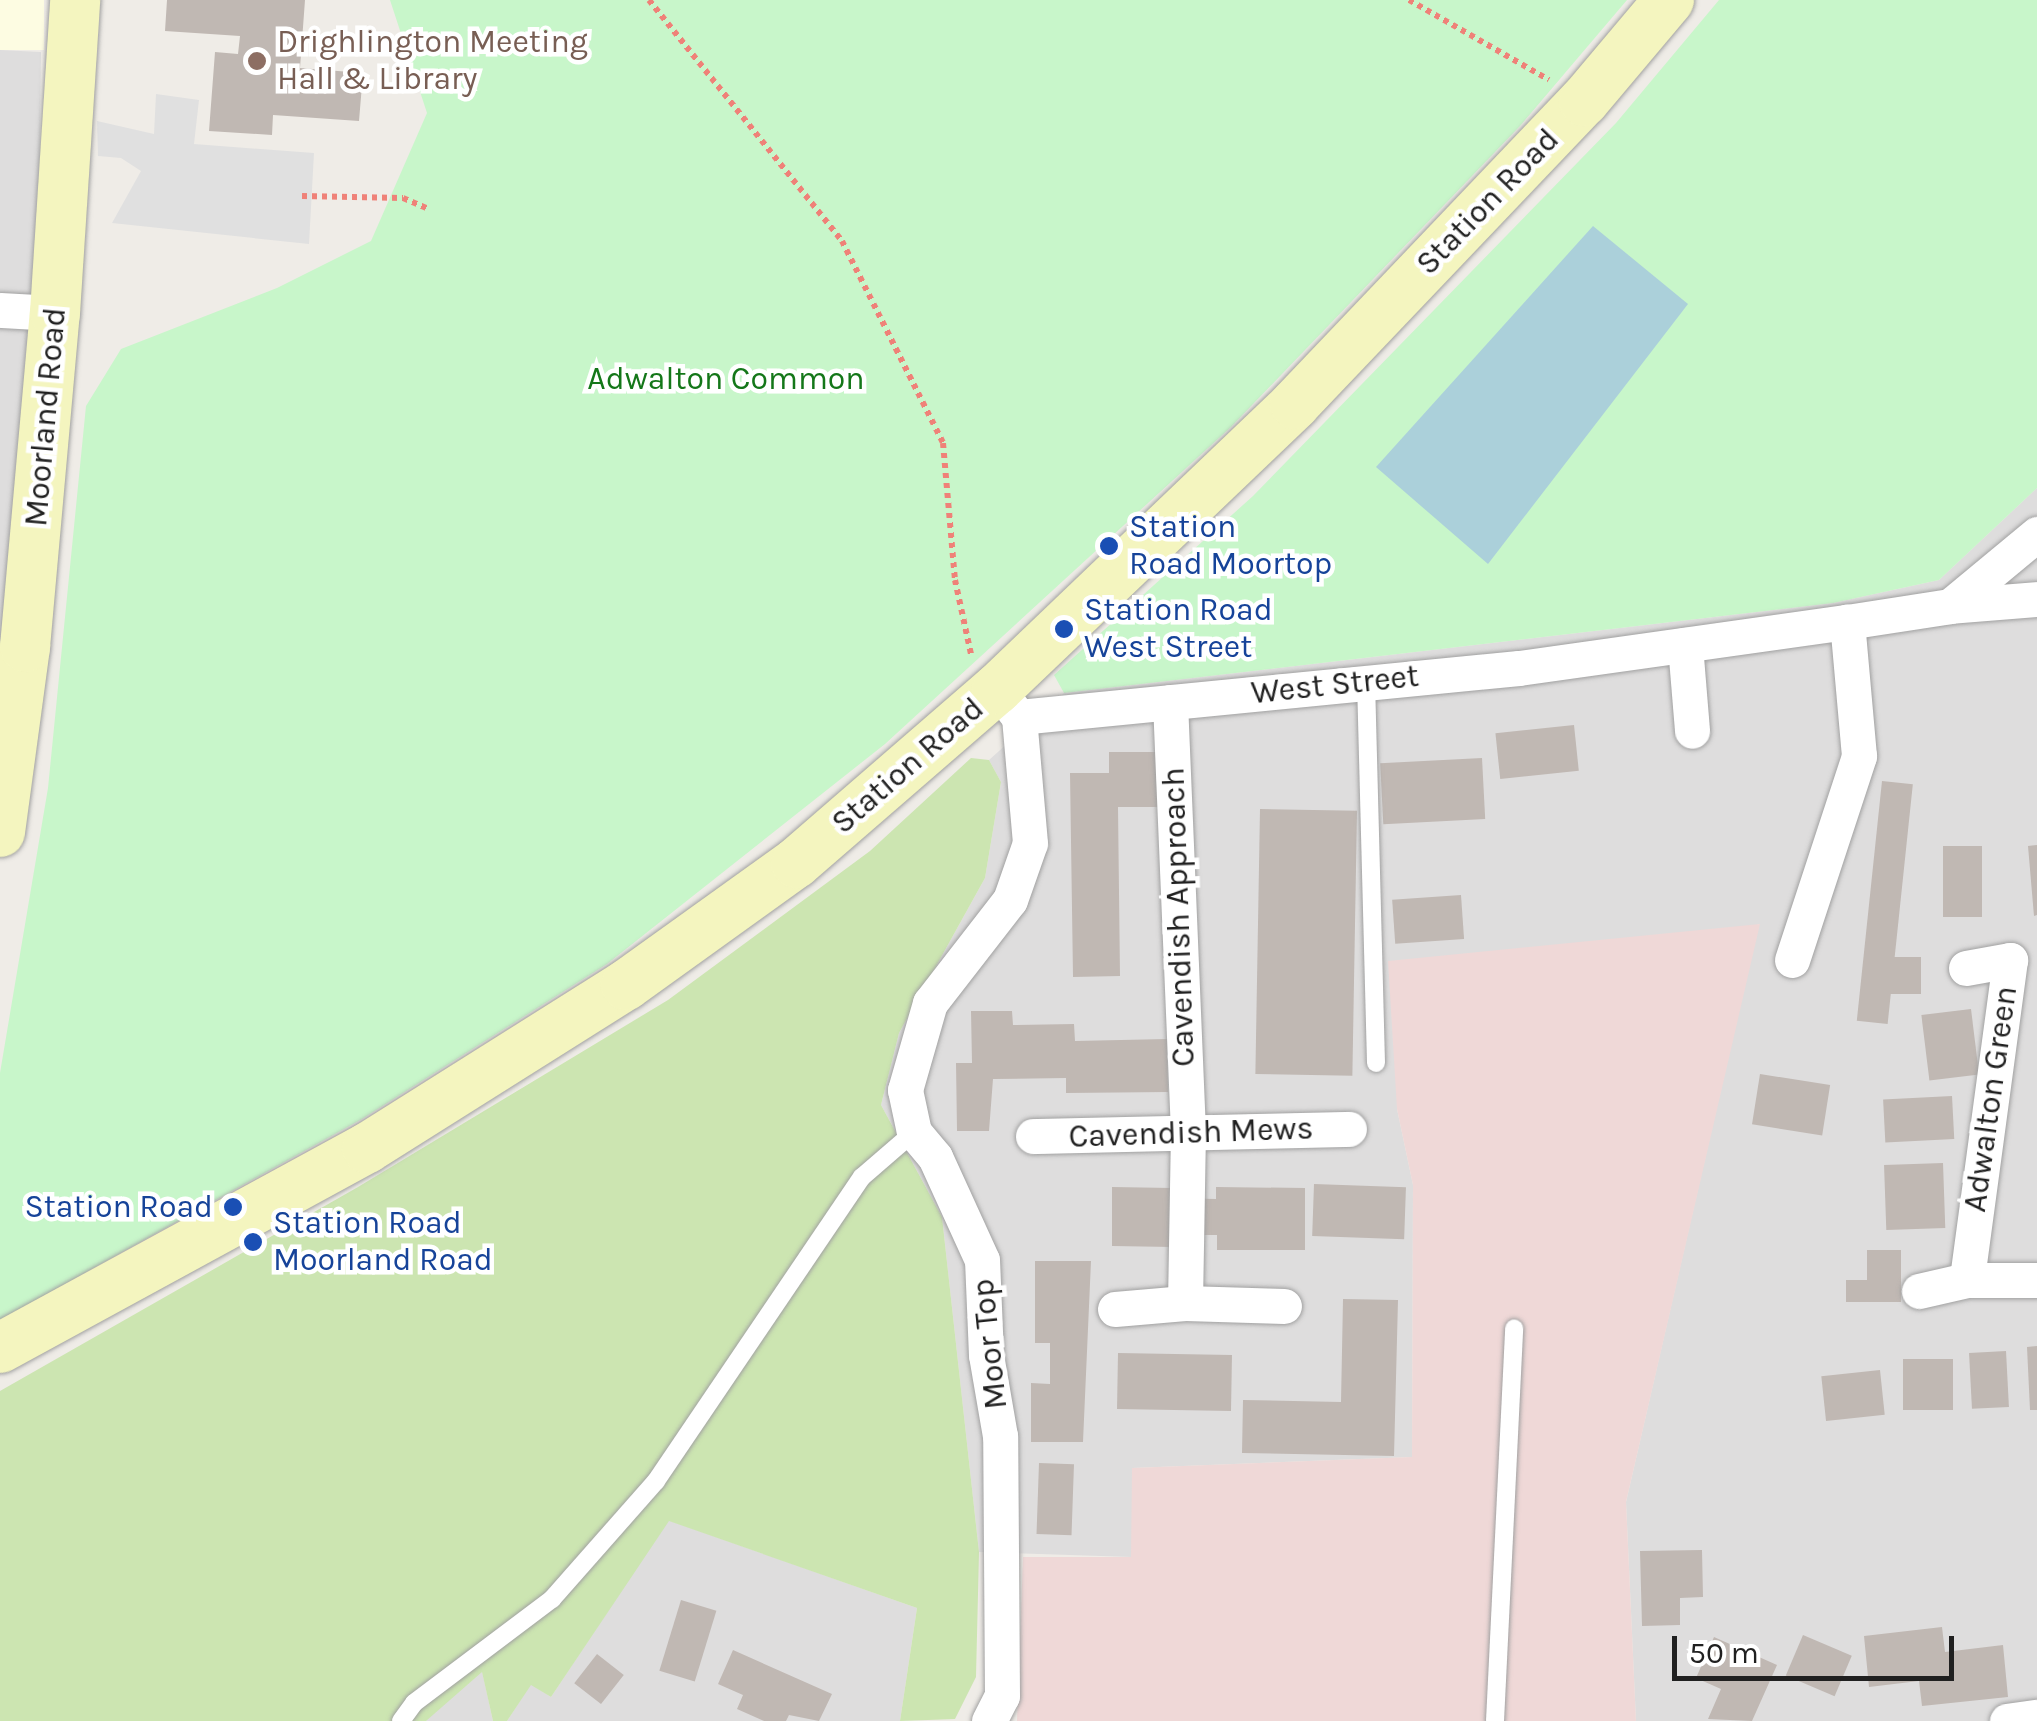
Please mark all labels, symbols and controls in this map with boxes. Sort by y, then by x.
place label: Drighlington Meeting Hall & Library [277,24,588,99]
marker: Drighlington Meeting Hall & Library [246,50,268,72]
street label: Station Road [1409,121,1567,283]
street label: Moorland Road [17,306,75,528]
park label: Adwalton Common [587,360,865,398]
place label: Station Road Moortop [1129,509,1332,584]
marker: Station Road Moortop [1098,535,1120,557]
place label: Station Road West Street [1084,592,1273,667]
marker: Station Road West Street [1053,618,1075,640]
street label: West Street [1249,657,1421,713]
street label: Station Road [824,690,992,842]
street label: Cavendish Approach [1155,767,1203,1067]
street label: Adwalton Green [1956,983,2026,1215]
street label: Cavendish Mews [1068,1110,1314,1156]
place label: Station Road [24,1188,213,1226]
marker: Station Road [222,1196,244,1218]
place label: Station Road Moorland Road [273,1205,493,1280]
marker: Station Road Moorland Road [242,1231,264,1253]
street label: Moor Top [964,1277,1016,1411]
scale bar [1677,1616,1960,1678]
text: 50 m [1689,1635,1759,1671]

